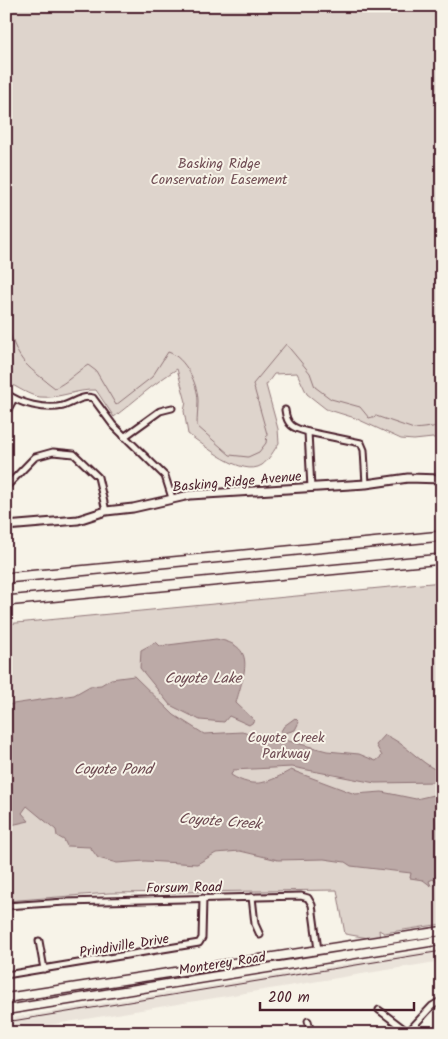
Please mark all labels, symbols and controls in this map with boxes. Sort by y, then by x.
park label: Basking Ridge Conservation Easement [150,153,288,191]
street label: Basking Ridge Avenue [172,465,303,499]
water label: Coyote Lake [164,667,243,691]
park label: Coyote Creek Parkway [247,727,325,765]
water label: Coyote Pond [74,758,156,782]
water label: Coyote Creek [178,807,264,837]
street label: Forsum Road [146,876,223,900]
street label: Prindiville Drive [78,928,171,964]
street label: Monterey Road [177,946,268,982]
scale bar [260,979,414,1011]
text: 200 m [268,986,310,1010]

